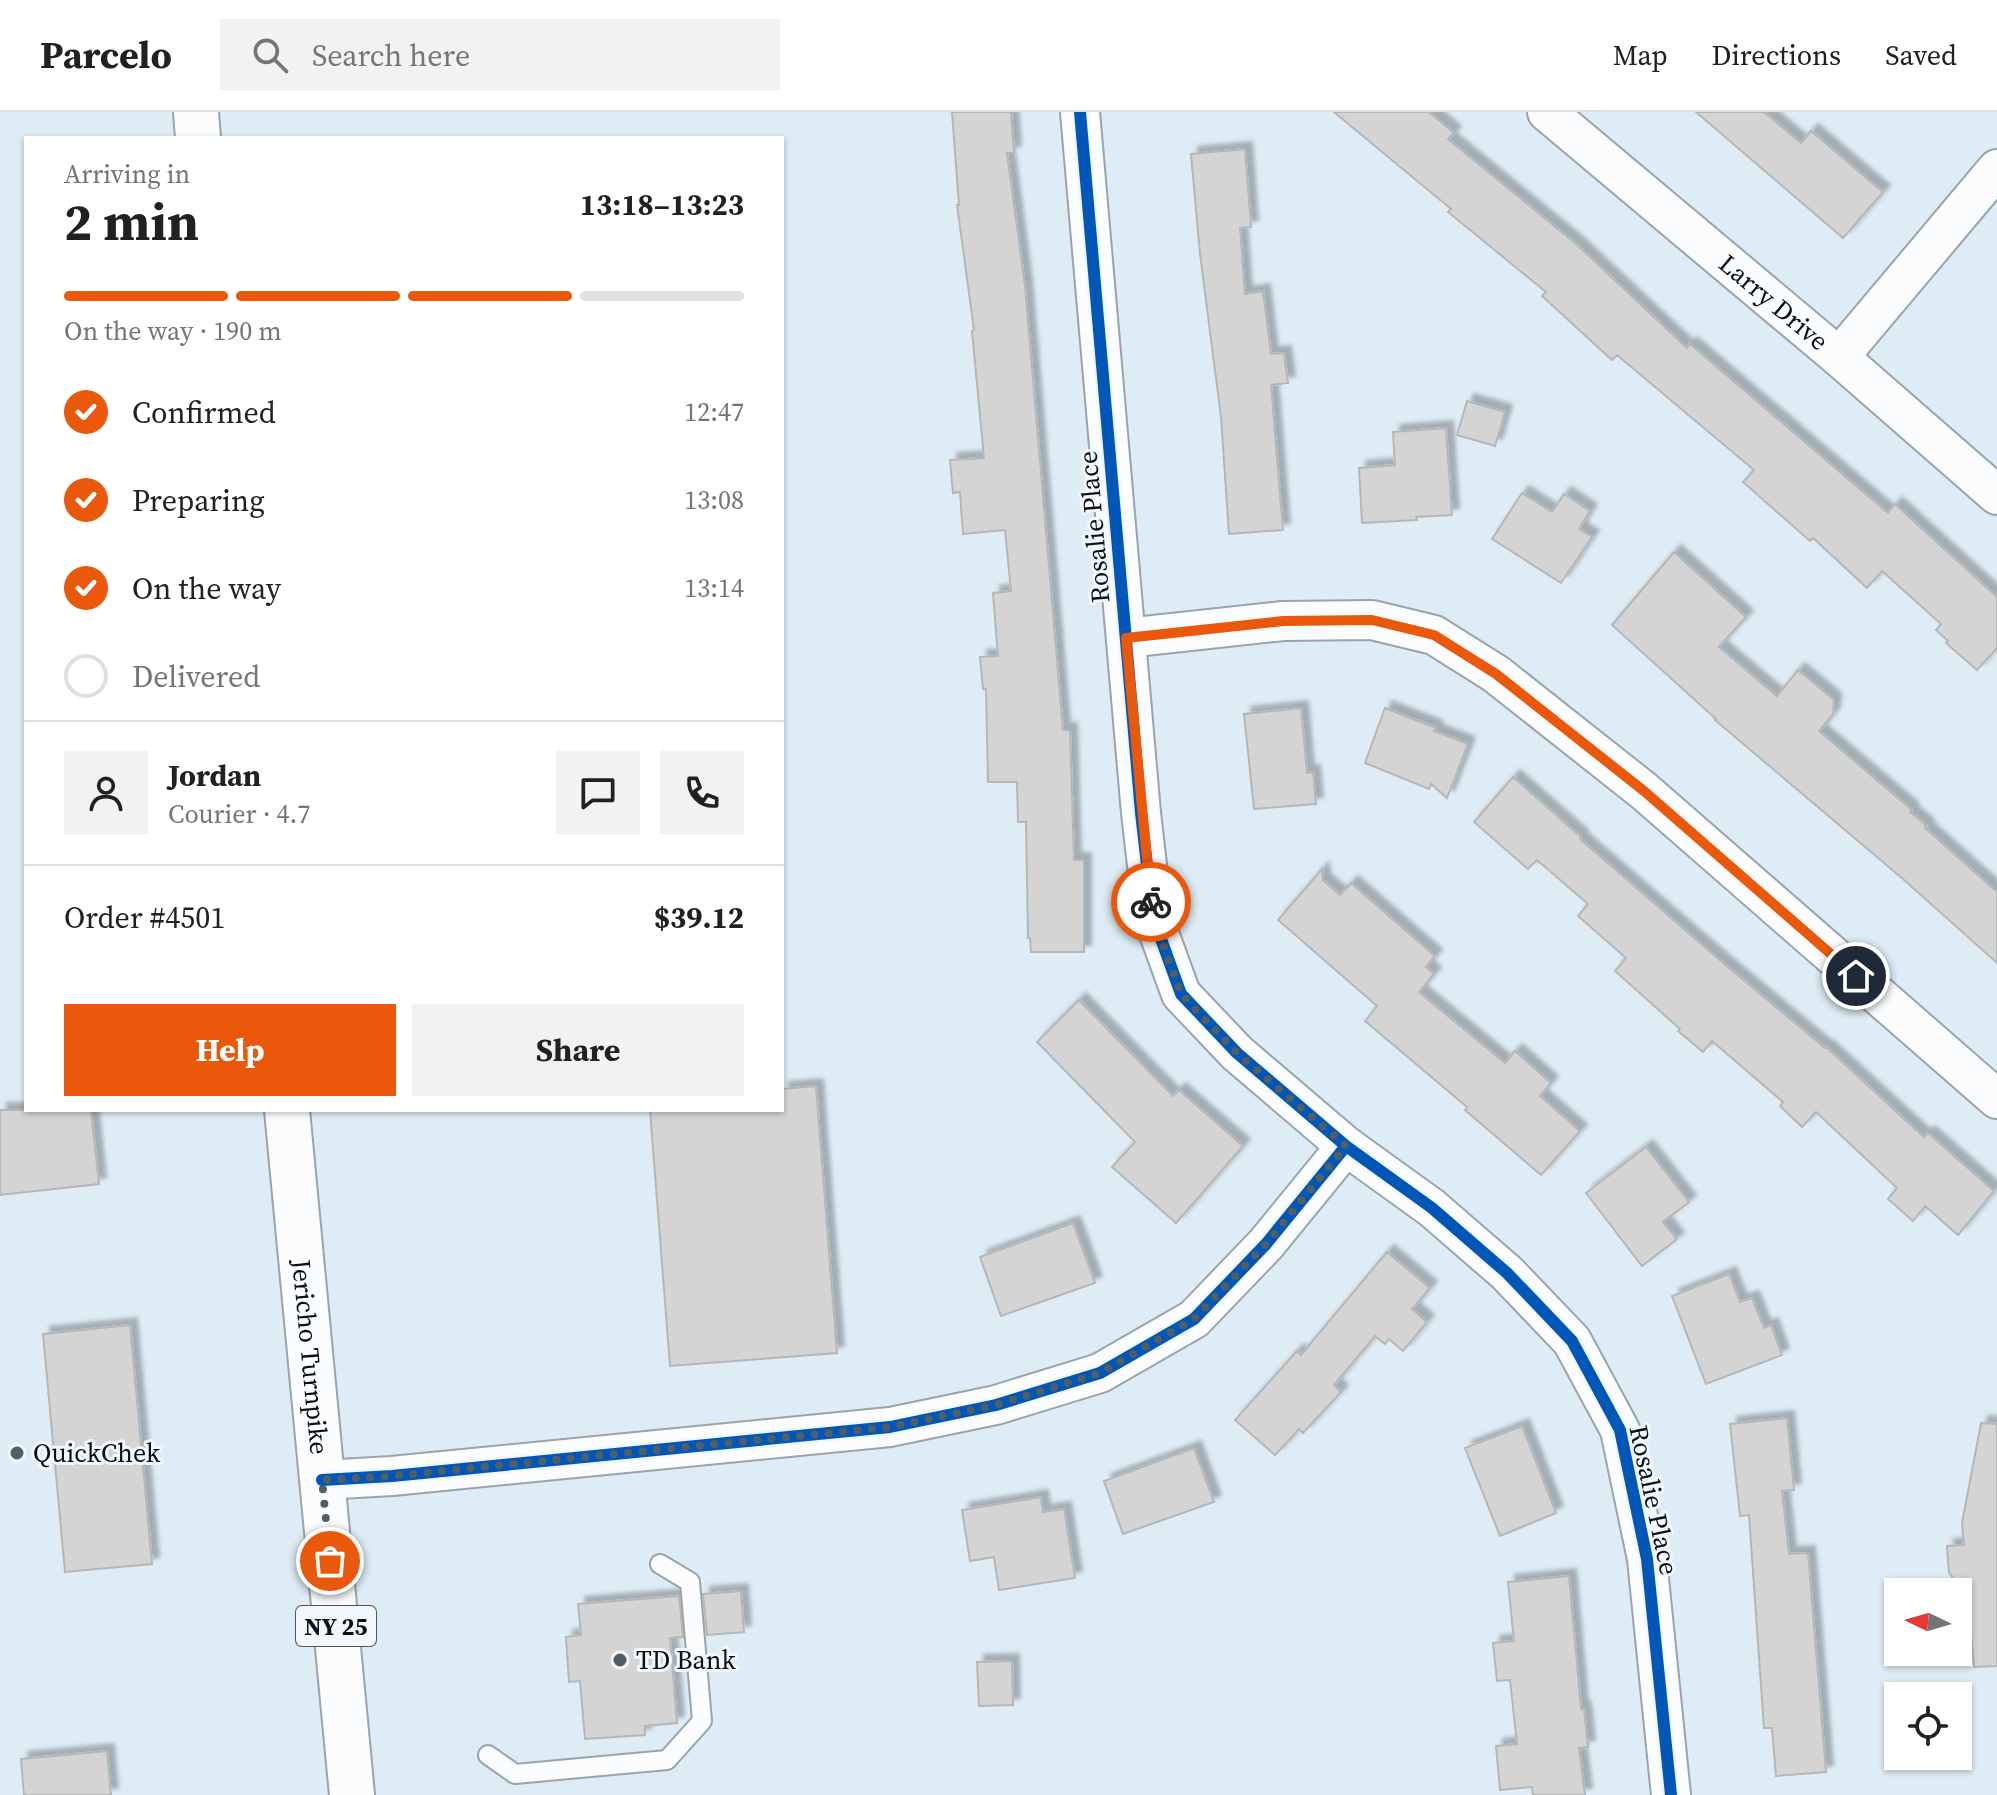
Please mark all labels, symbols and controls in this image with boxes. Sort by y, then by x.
search box [220,19,780,91]
text: Parcelo [40,29,172,81]
icon: search [248,33,292,77]
text: Search here [312,35,470,76]
text: Map [1613,36,1668,74]
text: Directions [1712,36,1841,74]
text: Saved [1885,36,1957,74]
text: Arriving in [64,156,190,192]
text: 13:18–13:23 [580,184,744,225]
text: 2 min [64,186,199,257]
street label: Larry Drive [1711,246,1836,359]
text: On the way · 190 m [64,313,282,349]
icon: check [64,390,108,434]
text: Confirmed [132,392,276,433]
text: 12:47 [684,394,744,430]
street label: Rosalie Place [1069,450,1119,604]
icon: check [64,478,108,522]
text: Preparing [132,480,265,521]
text: 13:08 [684,482,744,518]
icon: check [64,566,108,610]
text: On the way [132,568,281,609]
text: 13:14 [684,570,744,606]
text: Delivered [132,656,260,697]
button: person [64,751,148,835]
button: chat [556,751,640,835]
button: phone [660,751,744,835]
text: Jordan [168,755,261,796]
text: Courier · 4.7 [168,796,310,832]
courier [1111,862,1191,942]
icon: bike [1129,880,1173,924]
text: Order #4501 [64,897,225,938]
text: $39.12 [654,897,744,938]
pin [1822,942,1890,1010]
icon: home [1834,954,1878,998]
button: Help [64,1004,396,1096]
button: Share [412,1004,744,1096]
street label: Jericho Turnpike [283,1257,338,1456]
street label: Rosalie Place [1621,1422,1687,1578]
place label: QuickChek [33,1435,161,1471]
marker: QuickChek [8,1444,26,1462]
pin [296,1527,364,1595]
icon: bag [308,1539,352,1583]
north arrow [1884,1578,1972,1666]
map controls [1884,1578,1972,1770]
road number: NY 25 [296,1606,376,1646]
place label: TD Bank [636,1642,736,1678]
marker: TD Bank [611,1651,629,1669]
button: locate [1884,1682,1972,1770]

